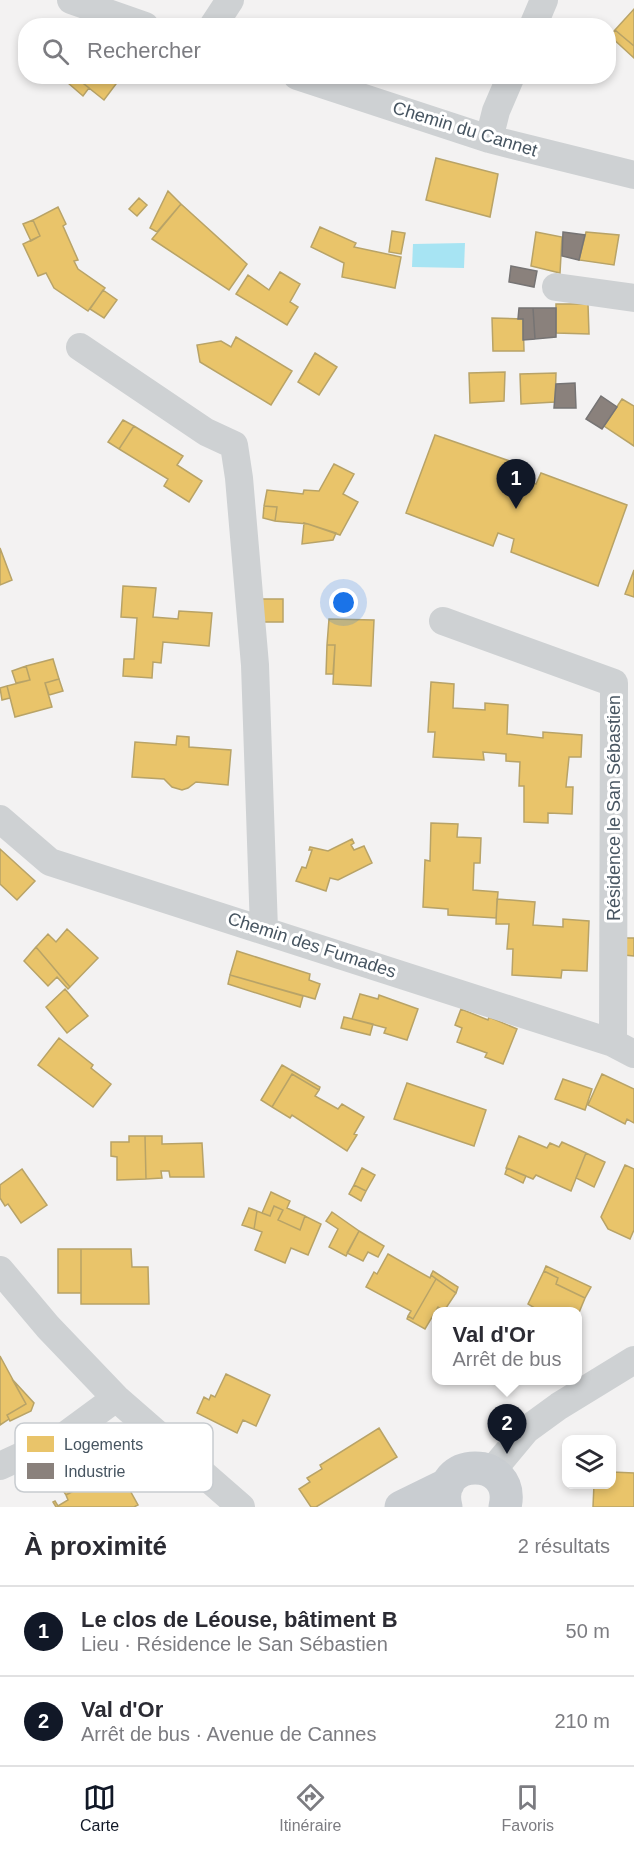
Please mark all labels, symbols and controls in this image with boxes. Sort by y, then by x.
search box [18,18,616,84]
icon: search [39,35,72,68]
text: Rechercher [87,38,201,63]
street label: Chemin du Cannet [390,97,540,161]
pin: 1 [496,460,536,509]
your location [329,588,358,617]
street label: Résidence le San Sébastien [604,695,624,921]
street label: Chemin des Fumades [225,908,399,982]
popup [432,1307,582,1385]
text: Val d'Or [453,1322,535,1347]
text: Arrêt de bus [453,1348,561,1370]
pin: 2 [488,1404,526,1454]
legend [15,1423,213,1492]
map controls [562,1435,616,1489]
button: layers [562,1435,616,1489]
text: Logements [64,1436,143,1453]
text: Industrie [64,1463,125,1480]
text: À proximité [24,1531,167,1561]
text: 2 résultats [518,1535,610,1557]
text: Le clos de Léouse, bâtiment B [81,1607,398,1632]
text: 1 [38,1620,49,1642]
text: 50 m [566,1620,610,1642]
text: Lieu · Résidence le San Sébastien [81,1633,388,1655]
text: Val d'Or [81,1697,163,1722]
text: 2 [38,1710,49,1732]
text: 210 m [554,1710,610,1732]
text: Arrêt de bus · Avenue de Cannes [81,1723,376,1745]
tab: Carte [80,1781,119,1835]
tab: Itinéraire [279,1781,341,1835]
tab: Favoris [501,1781,554,1835]

